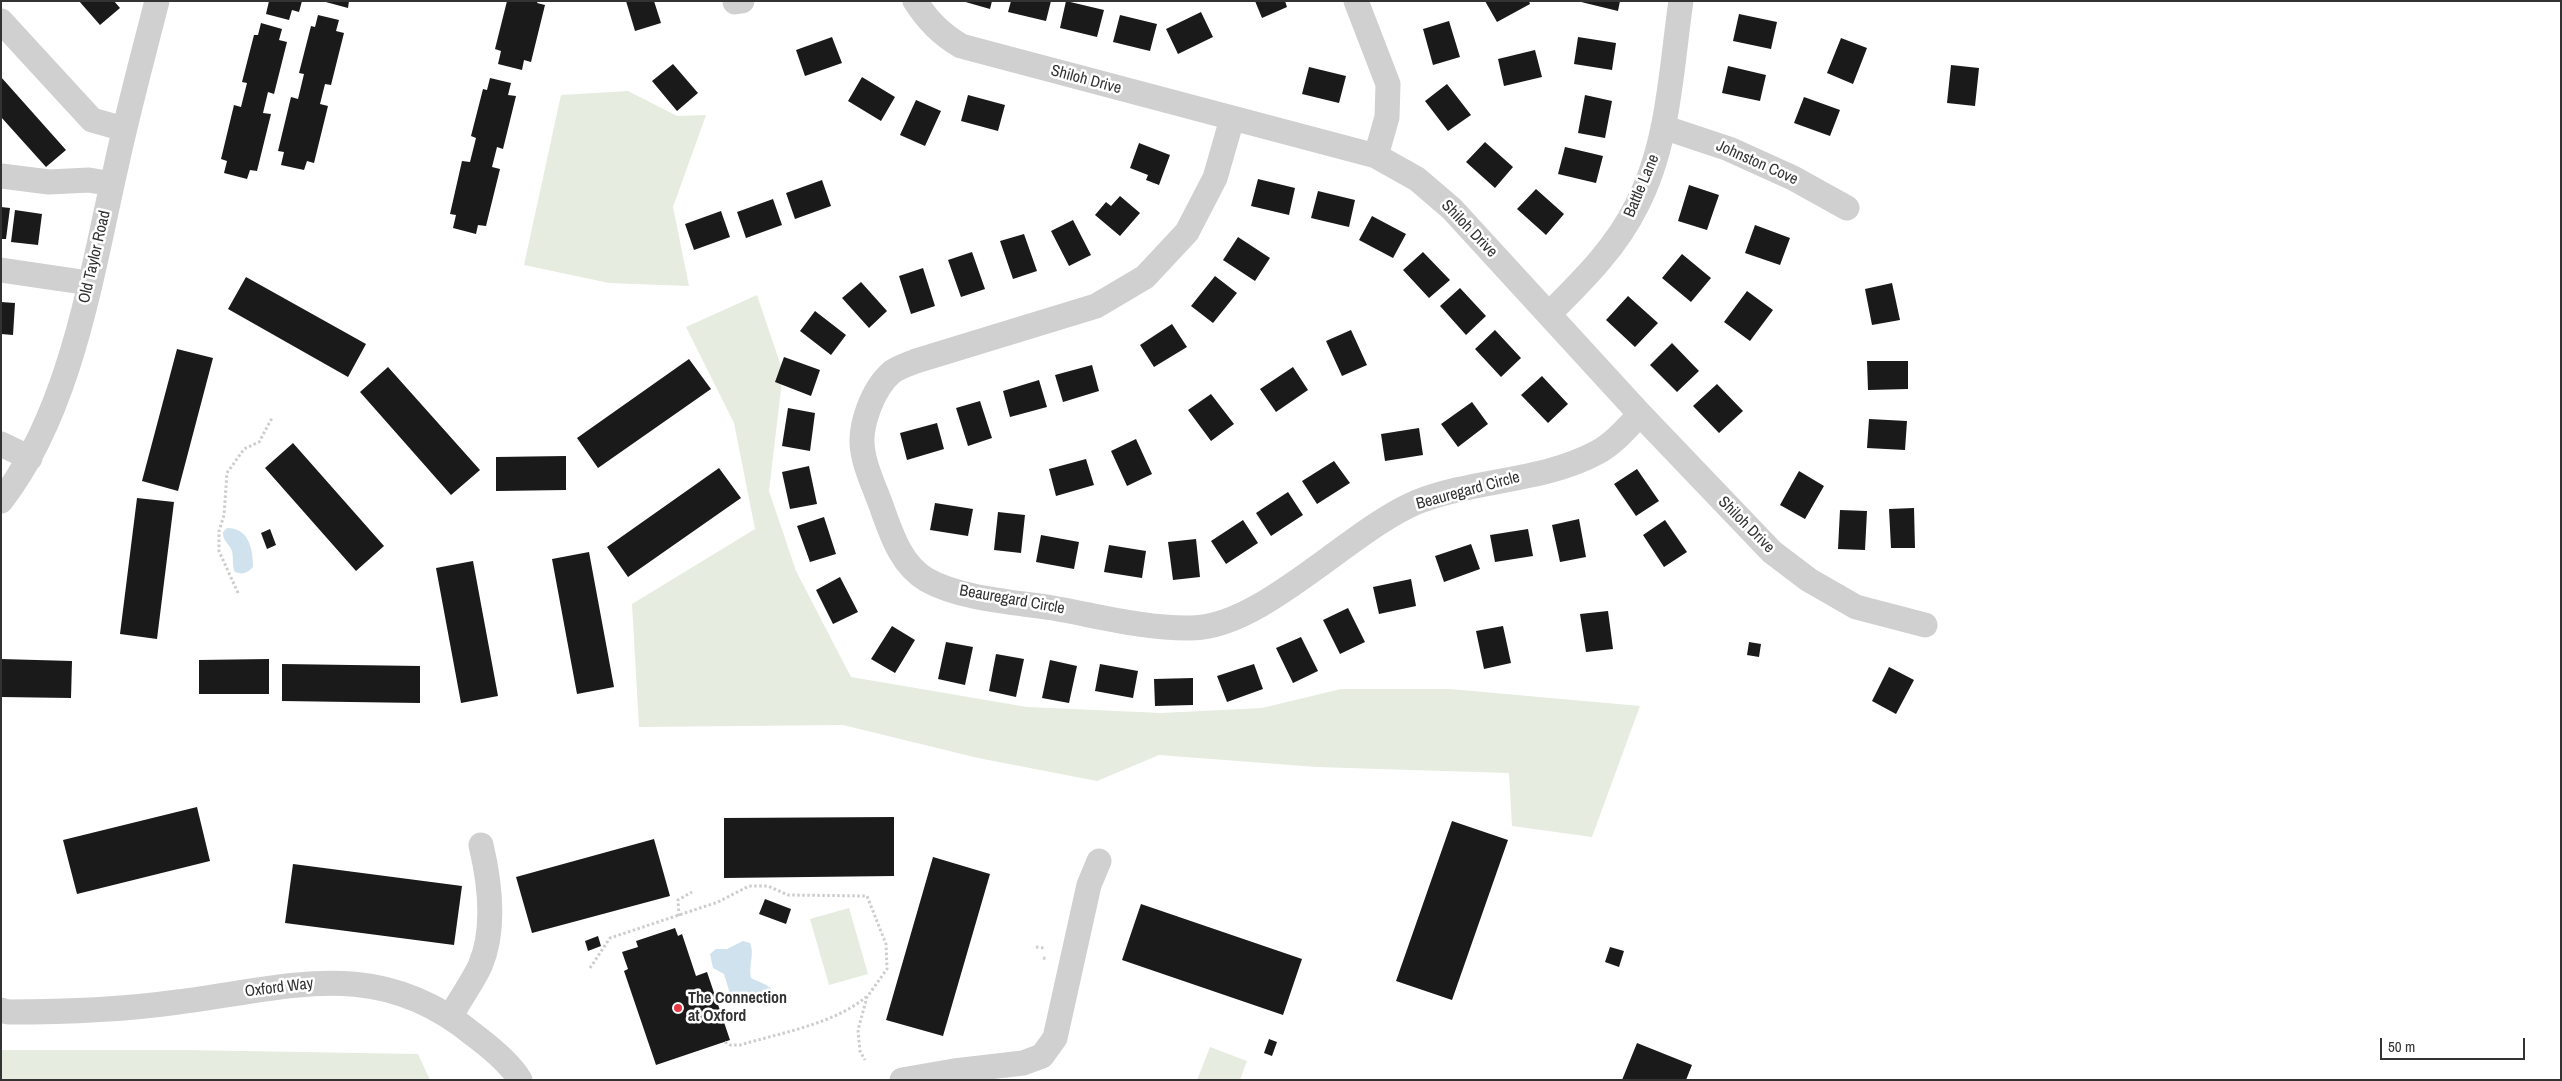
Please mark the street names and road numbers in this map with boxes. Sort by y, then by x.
street label: Shiloh Drive [1049,61,1123,99]
street label: Johnston Cove [1713,136,1801,190]
street label: Battle Lane [1620,152,1664,220]
street label: Shiloh Drive [1437,196,1501,262]
street label: Old Taylor Road [75,209,115,305]
street label: Beauregard Circle [1414,468,1522,514]
street label: Shiloh Drive [1714,493,1778,557]
street label: Beauregard Circle [958,581,1066,619]
street label: Oxford Way [244,974,314,1002]

